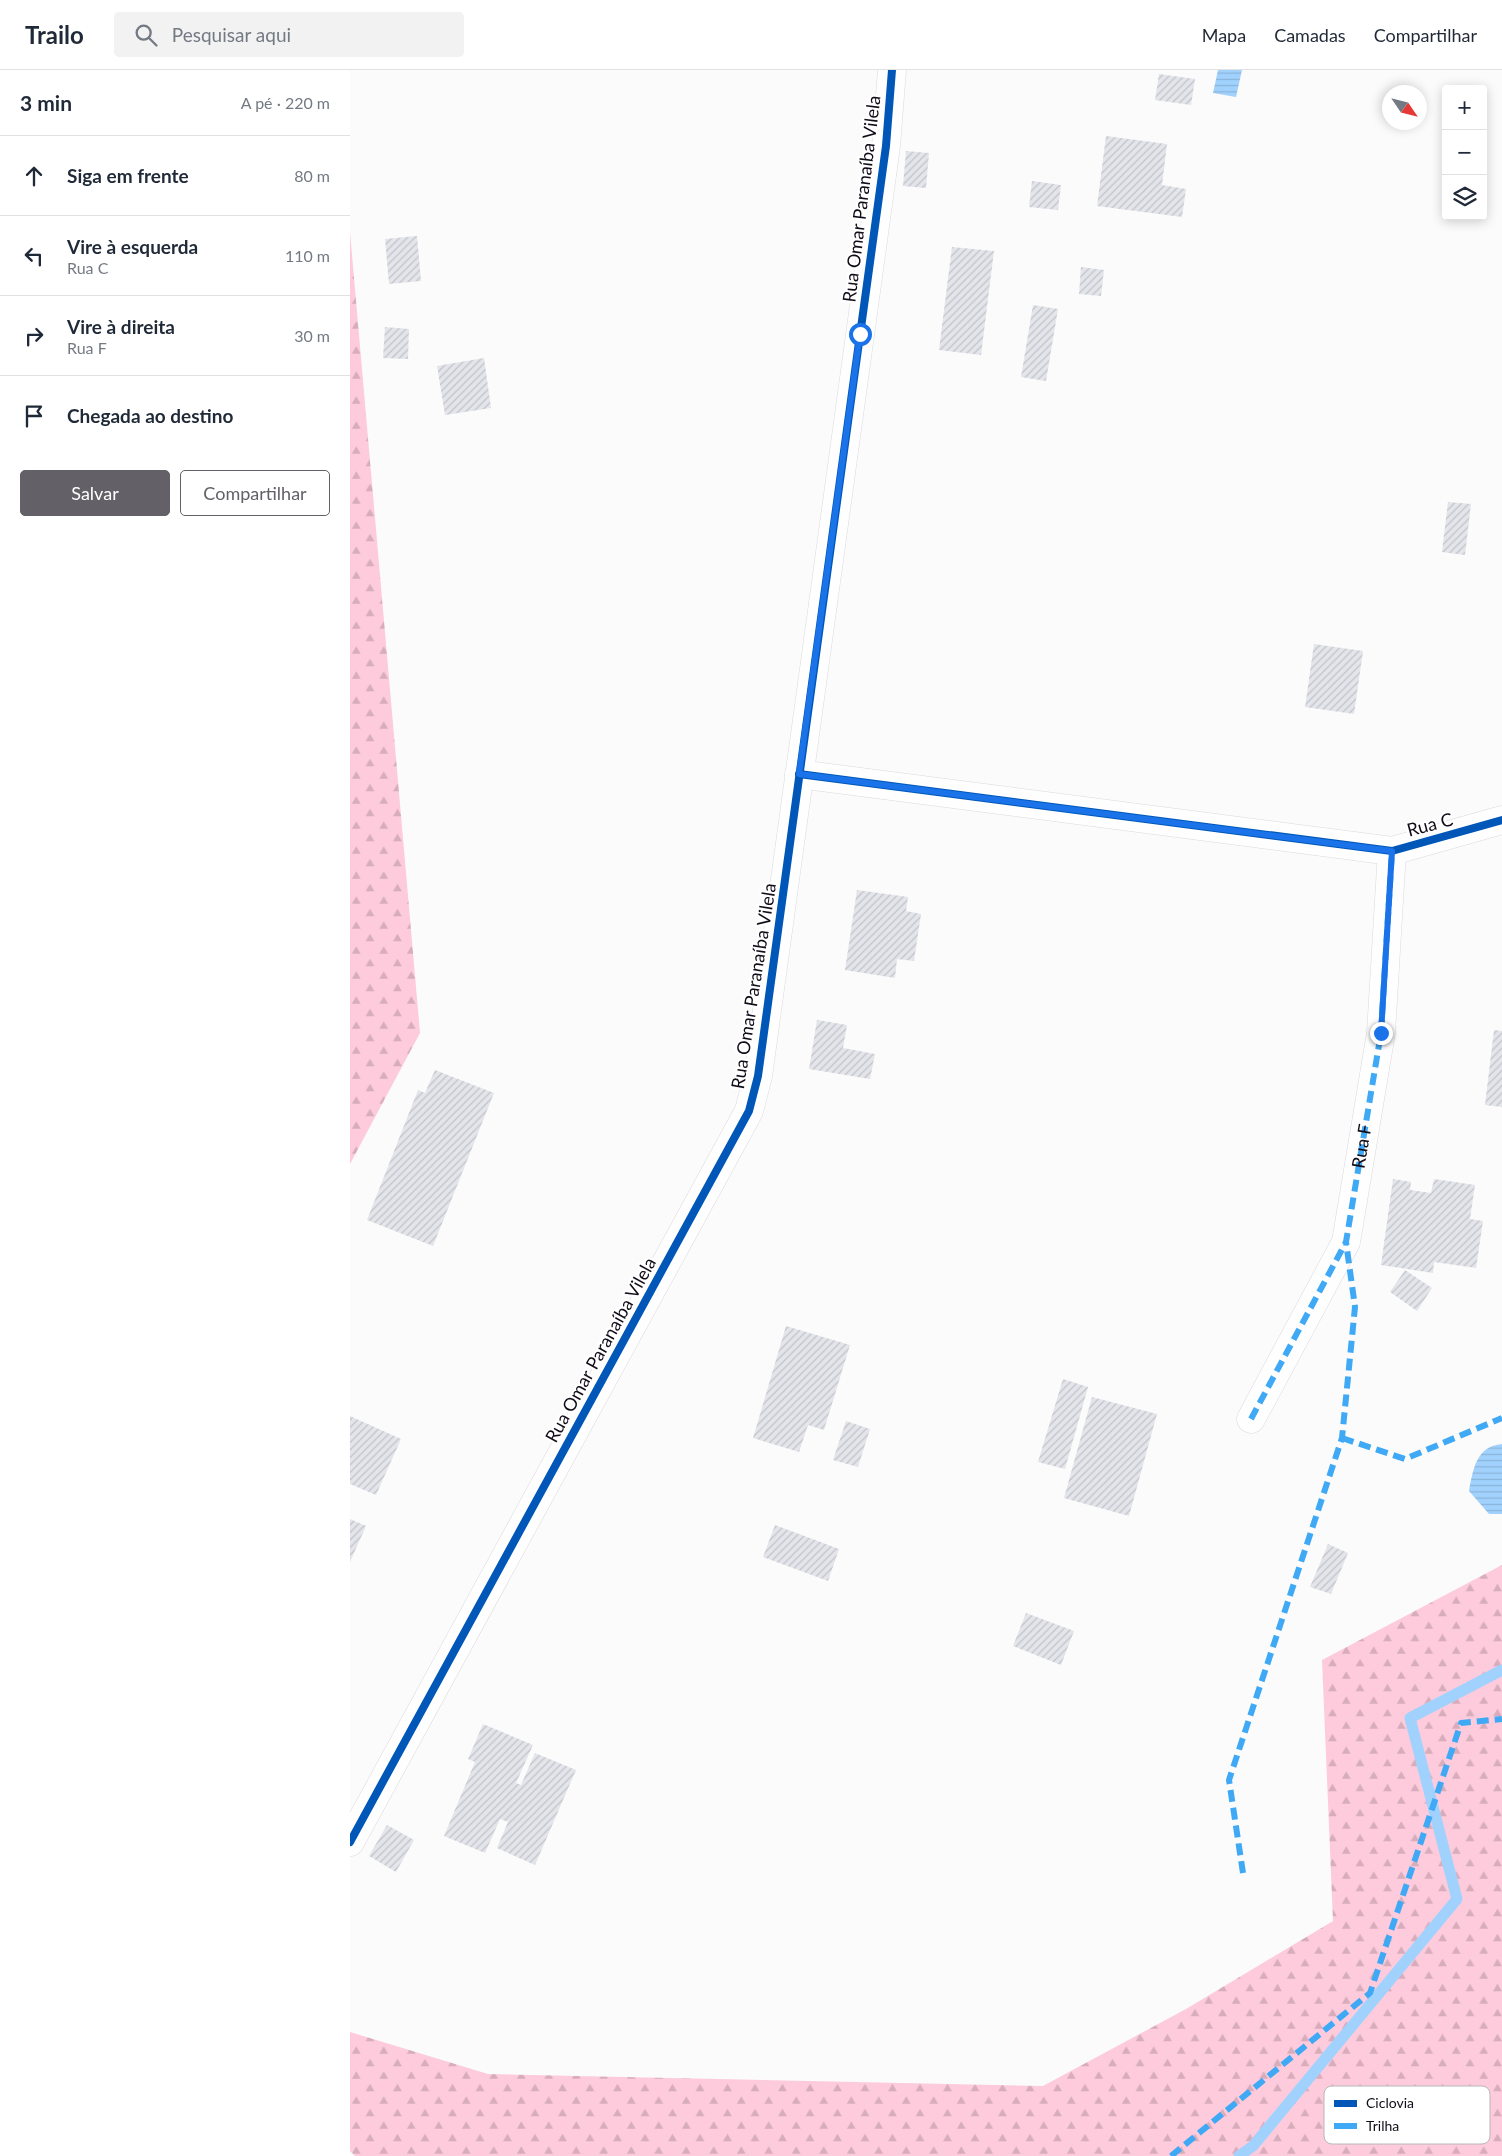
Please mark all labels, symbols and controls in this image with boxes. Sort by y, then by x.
search box [114,12,464,57]
text: Trailo [25,20,84,49]
icon: search [132,21,160,49]
text: Pesquisar aqui [172,23,291,46]
text: Mapa [1202,24,1246,46]
text: Camadas [1274,24,1346,46]
text: Compartilhar [1374,24,1477,46]
north arrow [1382,85,1427,130]
map controls [1442,85,1487,220]
button: + [1442,85,1487,130]
text: 3 min [20,90,72,115]
text: A pé · 220 m [241,93,330,112]
street label: Rua Omar Paranaíba Vilela [837,94,885,304]
button: − [1442,130,1487,175]
icon: ahead [20,162,48,190]
text: Siga em frente [67,164,189,187]
text: 80 m [294,166,330,185]
button: layers [1442,175,1487,220]
text: Vire à esquerda [67,235,198,258]
icon: left [20,242,48,270]
text: 110 m [285,246,330,265]
text: Rua C [67,258,108,277]
text: Vire à direita [67,315,175,338]
icon: right [20,322,48,350]
route start [849,323,872,346]
text: 30 m [294,326,330,345]
text: Rua F [67,338,107,357]
icon: arrive [20,402,48,430]
text: Chegada ao destino [67,404,233,427]
button: Salvar [20,470,170,516]
button: Compartilhar [180,470,330,516]
street label: Rua C [1404,807,1455,841]
street label: Rua Omar Paranaíba Vilela [726,881,780,1090]
route end [1370,1022,1393,1045]
street label: Rua F [1347,1122,1376,1170]
street label: Rua Omar Paranaíba Vilela [540,1253,660,1446]
legend [1324,2086,1490,2144]
text: Ciclovia [1366,2094,1414,2111]
text: Trilha [1366,2117,1399,2134]

